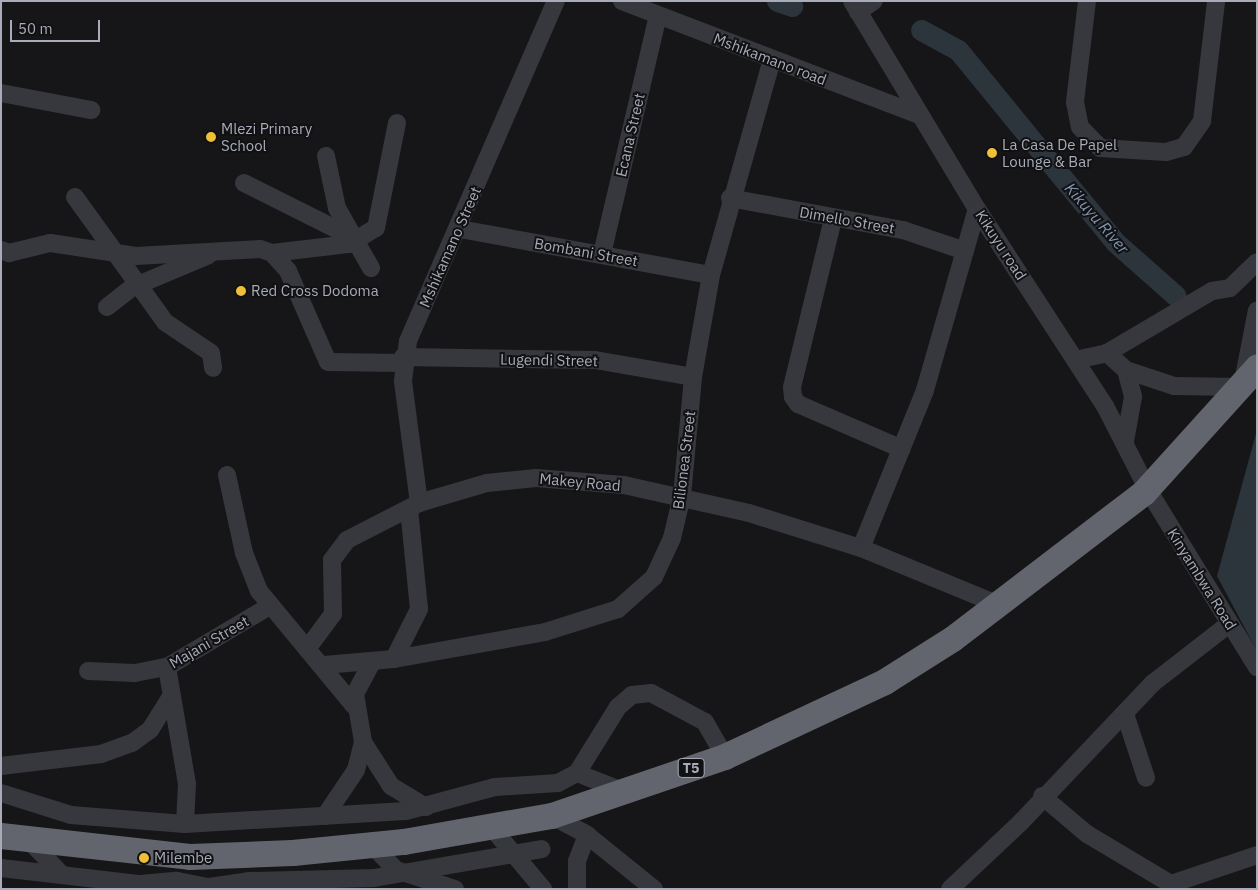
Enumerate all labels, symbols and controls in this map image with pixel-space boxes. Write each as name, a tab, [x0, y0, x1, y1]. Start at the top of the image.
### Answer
scale bar	[12, 10, 102, 42]
text: 50 m	[18, 19, 53, 38]
street label: Mshikamano road	[711, 29, 829, 89]
street label: Ecana Street	[612, 91, 648, 179]
place label: Mlezi Primary School	[221, 119, 312, 154]
marker: Mlezi Primary School	[205, 131, 217, 143]
place label: La Casa De Papel Lounge & Bar	[1002, 135, 1117, 170]
marker: La Casa De Papel Lounge & Bar	[986, 147, 998, 159]
water label: Kikuyu River	[1061, 179, 1133, 257]
street label: Mshikamano Street	[415, 184, 485, 310]
street label: Dimello Street	[798, 203, 896, 237]
street label: Kikuyu road	[972, 207, 1030, 283]
street label: Bombani Street	[533, 234, 639, 270]
place label: Red Cross Dodoma	[251, 282, 379, 300]
marker: Red Cross Dodoma	[235, 285, 247, 297]
street label: Lugendi Street	[500, 350, 598, 370]
street label: Bilionea Street	[669, 410, 699, 510]
street label: Makey Road	[539, 469, 621, 495]
street label: Kinyambwa Road	[1164, 525, 1240, 633]
street label: Majani Street	[166, 612, 252, 672]
road number: T5	[677, 756, 705, 780]
place label: Milembe	[154, 849, 212, 867]
marker: Milembe	[138, 852, 150, 864]

